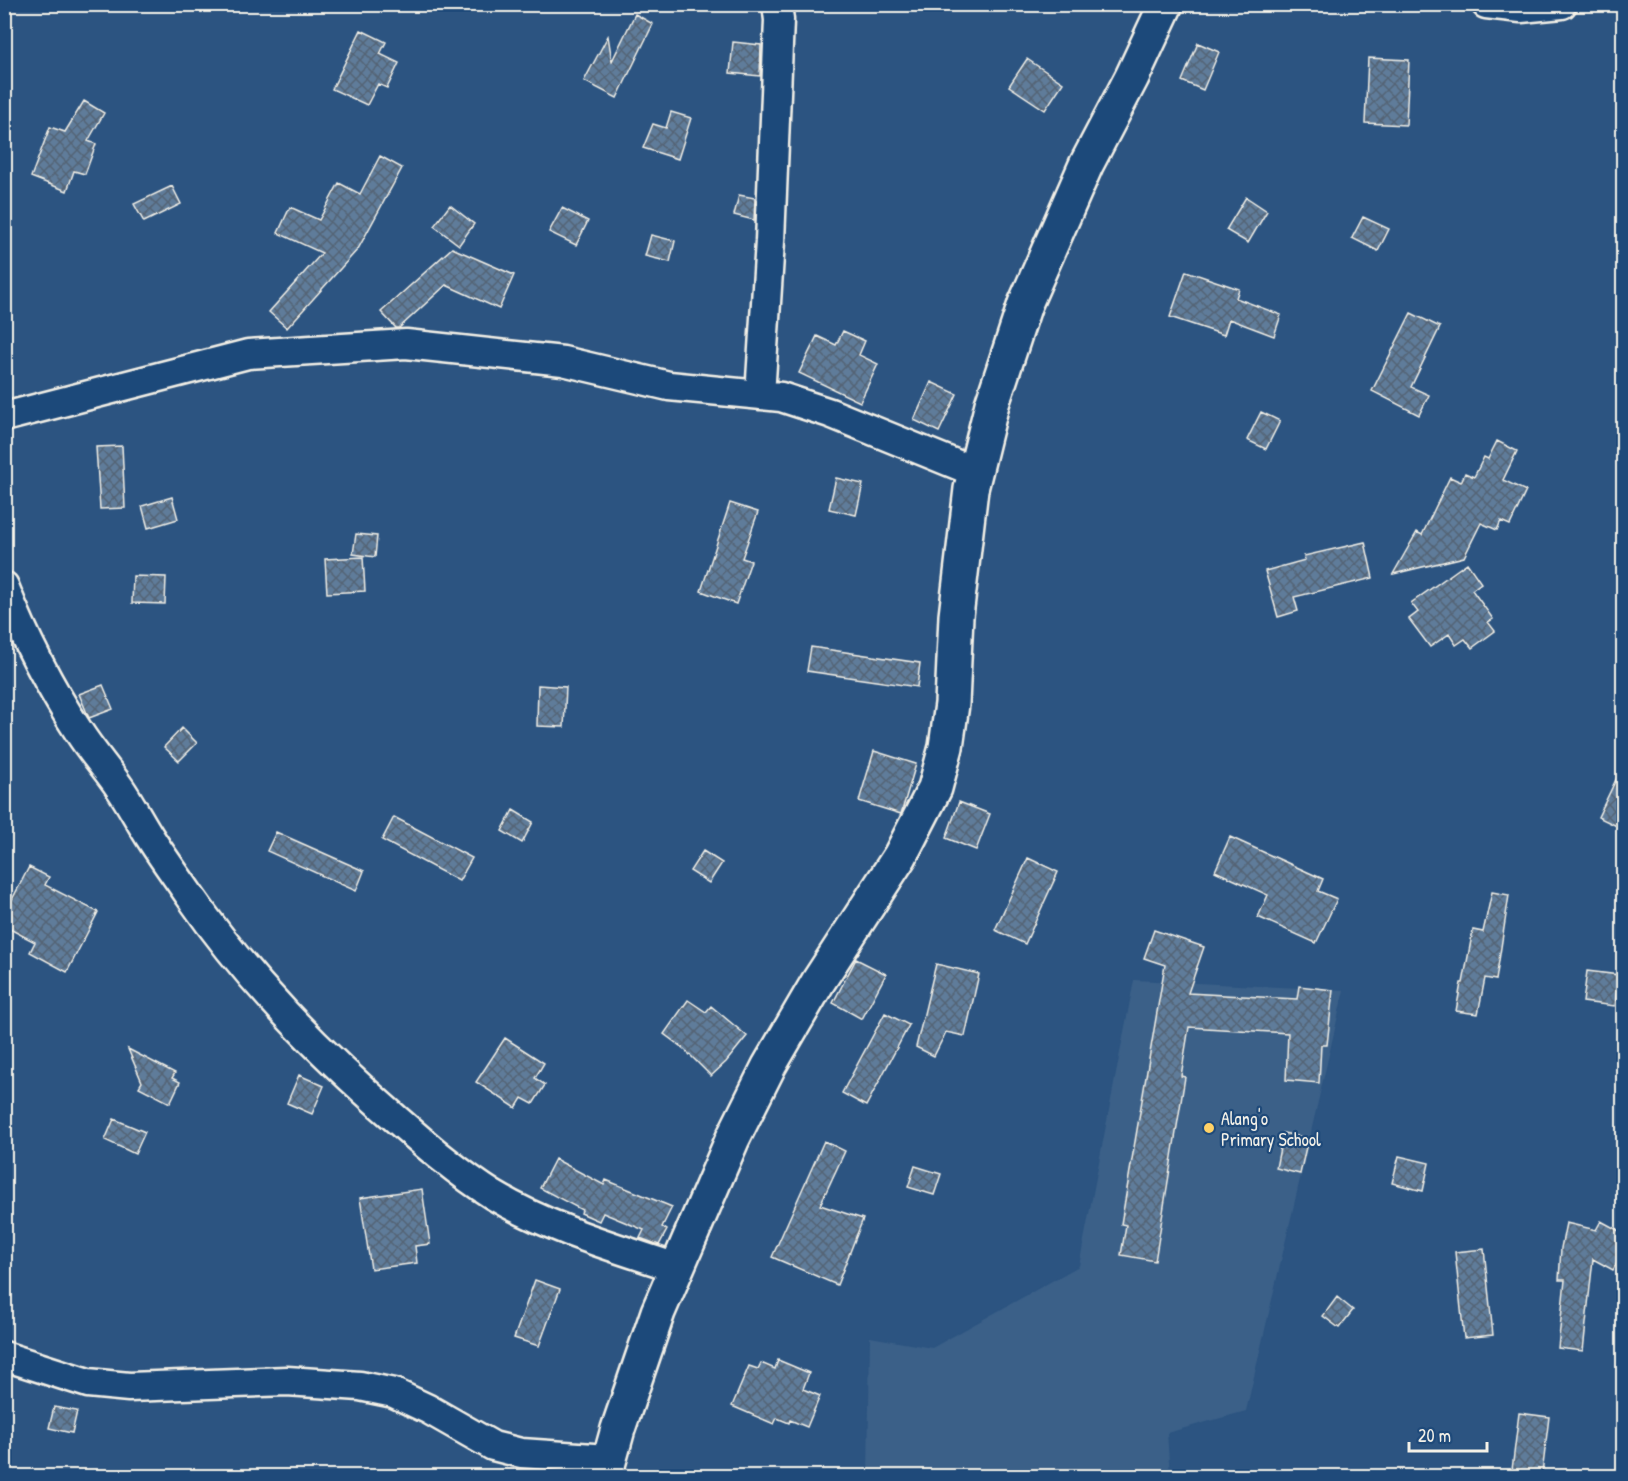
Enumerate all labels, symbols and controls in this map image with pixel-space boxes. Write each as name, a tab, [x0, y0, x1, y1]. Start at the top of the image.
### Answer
place label: Alang'o Primary School	[1221, 1106, 1321, 1152]
marker: Alang'o Primary School	[1202, 1121, 1216, 1135]
scale bar	[1409, 1415, 1487, 1453]
text: 20 m	[1418, 1423, 1451, 1448]

